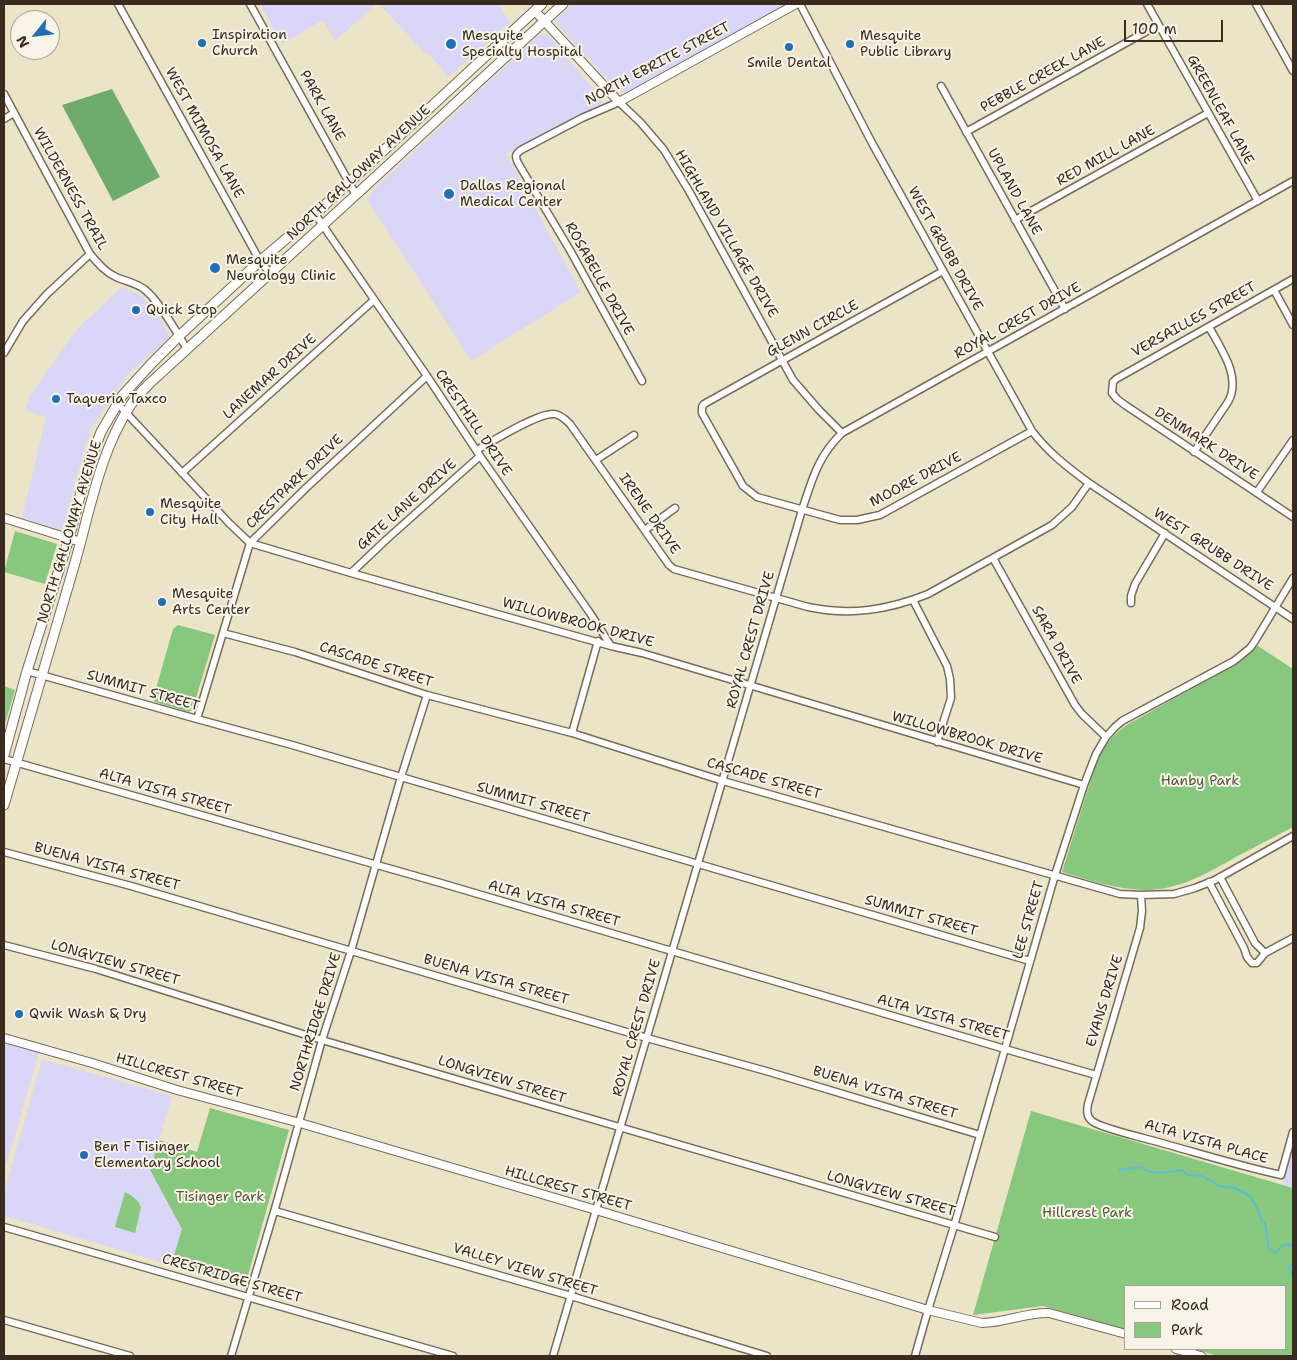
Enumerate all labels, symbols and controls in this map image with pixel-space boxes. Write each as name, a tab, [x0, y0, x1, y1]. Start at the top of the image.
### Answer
north arrow	[10, 10, 60, 60]
scale bar	[1127, 10, 1226, 42]
street label: NORTH EBRITE STREET	[583, 19, 733, 109]
text: 100 m	[1132, 19, 1177, 39]
place label: Inspiration Church	[212, 27, 287, 59]
place label: Mesquite Specialty Hospital	[462, 28, 582, 60]
place label: Mesquite Public Library	[860, 28, 952, 60]
text: N	[12, 33, 33, 51]
street label: PEBBLE CREEK LANE	[978, 34, 1108, 116]
marker: Inspiration Church	[196, 37, 208, 49]
marker: Mesquite Specialty Hospital	[444, 37, 458, 51]
marker: Mesquite Public Library	[844, 38, 856, 50]
marker: Smile Dental	[783, 41, 795, 53]
street label: GREENLEAF LANE	[1183, 52, 1257, 168]
place label: Smile Dental	[747, 55, 831, 71]
street label: WEST MIMOSA LANE	[161, 65, 247, 201]
street label: PARK LANE	[296, 68, 348, 144]
street label: NORTH GALLOWAY AVENUE	[284, 102, 434, 244]
street label: RED MILL LANE	[1054, 122, 1158, 190]
street label: WILDERNESS TRAIL	[29, 125, 111, 253]
street label: UPLAND LANE	[983, 146, 1045, 238]
street label: HIGHLAND VILLAGE DRIVE	[671, 147, 781, 321]
place label: Dallas Regional Medical Center	[460, 178, 565, 210]
street label: WEST GRUBB DRIVE	[904, 184, 986, 314]
marker: Dallas Regional Medical Center	[442, 187, 456, 201]
street label: ROSABELLE DRIVE	[561, 219, 637, 339]
place label: Mesquite Neurology Clinic	[226, 252, 336, 284]
marker: Mesquite Neurology Clinic	[208, 261, 222, 275]
street label: ROYAL CREST DRIVE	[952, 279, 1084, 363]
street label: VERSAILLES STREET	[1129, 279, 1259, 361]
street label: GLENN CIRCLE	[764, 297, 862, 361]
place label: Quick Stop	[146, 302, 217, 318]
marker: Quick Stop	[130, 304, 142, 316]
street label: LANEMAR DRIVE	[220, 331, 320, 423]
street label: CRESTHILL DRIVE	[431, 367, 515, 479]
place label: Taqueria Taxco	[66, 391, 167, 407]
marker: Taqueria Taxco	[50, 393, 62, 405]
street label: DENMARK DRIVE	[1151, 404, 1261, 484]
street label: CRESTPARK DRIVE	[243, 431, 347, 533]
street label: NORTH GALLOWAY AVENUE	[34, 439, 106, 625]
street label: MOORE DRIVE	[867, 449, 965, 511]
street label: GATE LANE DRIVE	[354, 456, 460, 554]
street label: IRENE DRIVE	[615, 470, 683, 558]
place label: Mesquite City Hall	[160, 496, 221, 528]
street label: WEST GRUBB DRIVE	[1150, 505, 1276, 595]
marker: Mesquite City Hall	[144, 506, 156, 518]
street label: ROYAL CREST DRIVE	[723, 569, 779, 711]
place label: Mesquite Arts Center	[172, 586, 250, 618]
street label: WILLOWBROOK DRIVE	[500, 595, 656, 651]
marker: Mesquite Arts Center	[156, 596, 168, 608]
street label: SARA DRIVE	[1028, 603, 1084, 687]
street label: CASCADE STREET	[317, 639, 435, 691]
street label: SUMMIT STREET	[85, 667, 201, 715]
street label: WILLOWBROOK DRIVE	[890, 708, 1044, 768]
street label: CASCADE STREET	[705, 755, 823, 803]
street label: ALTA VISTA STREET	[97, 765, 233, 819]
park label: Hanby Park	[1161, 773, 1239, 789]
street label: SUMMIT STREET	[475, 779, 591, 827]
street label: BUENA VISTA STREET	[32, 839, 182, 895]
street label: ALTA VISTA STREET	[486, 877, 622, 931]
street label: LEE STREET	[1010, 879, 1048, 961]
street label: SUMMIT STREET	[863, 892, 979, 940]
street label: LONGVIEW STREET	[49, 937, 181, 989]
street label: NORTHRIDGE DRIVE	[287, 951, 345, 1093]
street label: BUENA VISTA STREET	[421, 951, 571, 1009]
street label: EVANS DRIVE	[1083, 953, 1127, 1049]
street label: ROYAL CREST DRIVE	[609, 957, 665, 1099]
street label: ALTA VISTA STREET	[875, 991, 1011, 1045]
place label: Qwik Wash & Dry	[29, 1006, 147, 1022]
marker: Qwik Wash & Dry	[13, 1008, 25, 1020]
street label: HILLCREST STREET	[114, 1050, 244, 1102]
street label: LONGVIEW STREET	[436, 1053, 568, 1107]
street label: BUENA VISTA STREET	[811, 1063, 959, 1123]
street label: ALTA VISTA PLACE	[1142, 1116, 1270, 1168]
place label: Ben F Tisinger Elementary School	[94, 1139, 220, 1172]
marker: Ben F Tisinger Elementary School	[78, 1149, 90, 1161]
street label: HILLCREST STREET	[503, 1163, 633, 1215]
street label: LONGVIEW STREET	[825, 1168, 957, 1220]
park label: Tisinger Park	[176, 1189, 264, 1205]
park label: Hillcrest Park	[1042, 1205, 1132, 1221]
street label: VALLEY VIEW STREET	[451, 1240, 599, 1300]
street label: CRESTRIDGE STREET	[160, 1251, 304, 1307]
legend	[1124, 1285, 1287, 1350]
text: Road	[1171, 1295, 1209, 1315]
text: Park	[1171, 1320, 1203, 1340]

